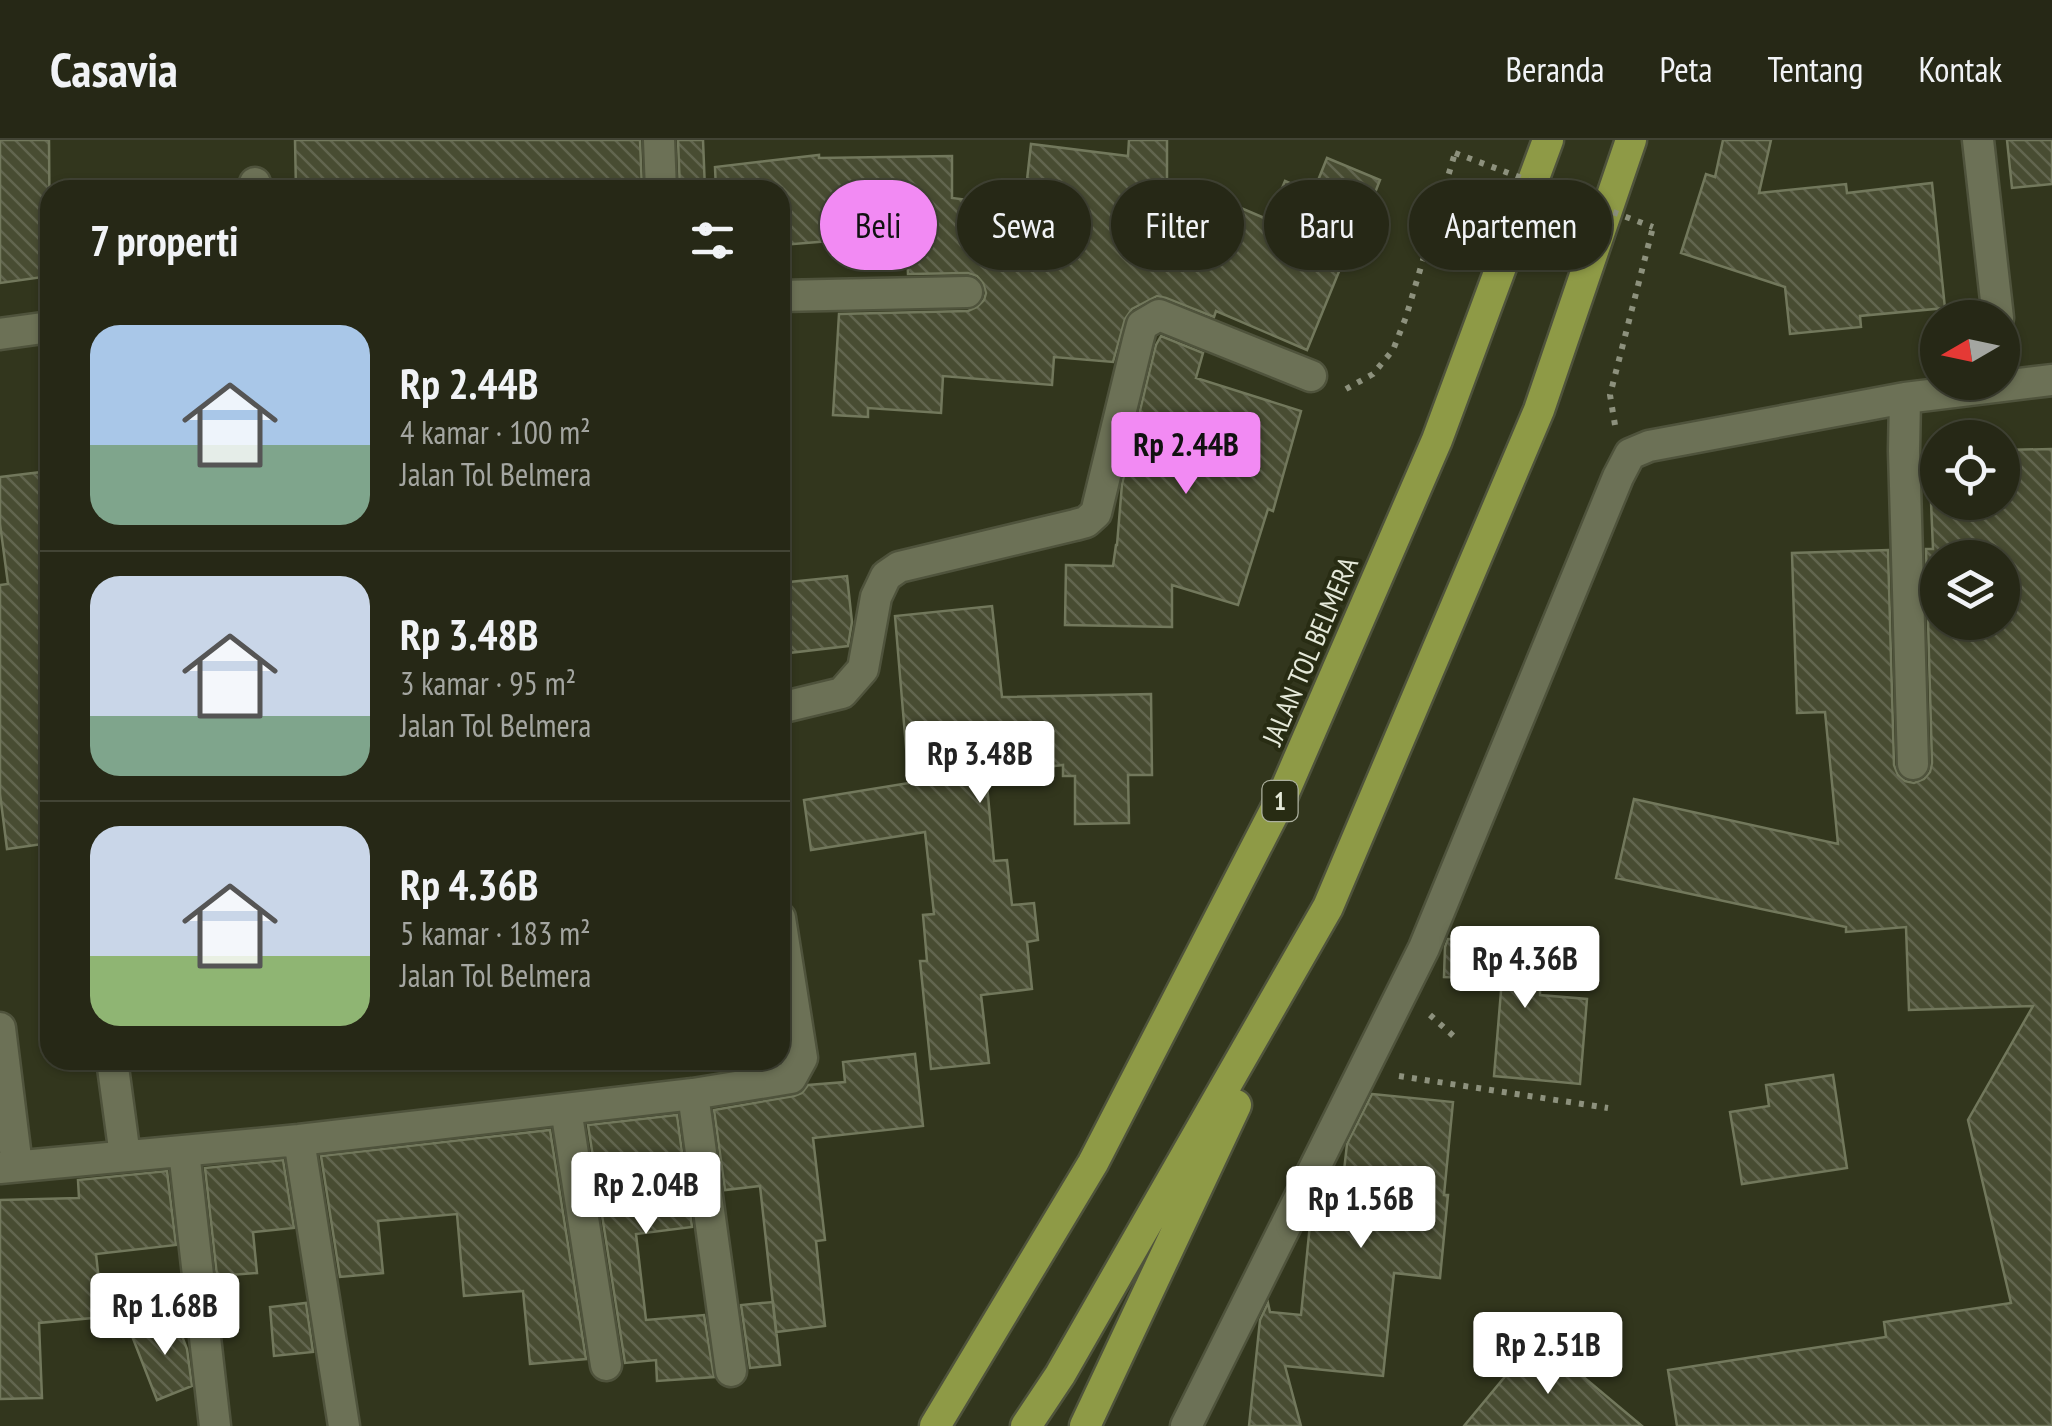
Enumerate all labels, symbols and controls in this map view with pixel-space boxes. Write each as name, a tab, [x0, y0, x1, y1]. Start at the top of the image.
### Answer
text: Casavia	[50, 38, 178, 100]
text: Beranda	[1506, 46, 1605, 92]
text: Peta	[1660, 46, 1712, 92]
text: Tentang	[1767, 46, 1863, 92]
text: Kontak	[1918, 46, 2002, 92]
chip: Beli	[820, 180, 937, 270]
chip: Sewa	[957, 180, 1091, 270]
chip: Filter	[1111, 180, 1244, 270]
chip: Baru	[1264, 180, 1389, 270]
chip: Apartemen	[1409, 180, 1612, 270]
text: 7 properti	[90, 213, 238, 268]
icon: filters	[685, 213, 740, 268]
north arrow	[1920, 300, 2020, 400]
map controls	[1920, 300, 2020, 640]
text: Rp 2.44B	[400, 356, 538, 411]
icon: home	[170, 365, 290, 485]
text: 4 kamar · 100 m²	[400, 411, 591, 453]
pin: Rp 2.44B	[1083, 412, 1289, 497]
button: locate	[1920, 420, 2020, 520]
text: Rp 2.44B	[1133, 423, 1239, 465]
text: Jalan Tol Belmera	[400, 453, 591, 495]
button: layers	[1920, 540, 2020, 640]
street label: JALAN TOL BELMERA	[1253, 550, 1366, 752]
text: Rp 3.48B	[400, 607, 538, 662]
icon: home	[170, 616, 290, 736]
text: 3 kamar · 95 m²	[400, 662, 576, 704]
text: Jalan Tol Belmera	[400, 704, 591, 746]
pin: Rp 3.48B	[877, 721, 1083, 806]
text: Rp 3.48B	[927, 732, 1033, 774]
road number: 1	[1262, 781, 1298, 821]
text: Rp 4.36B	[400, 857, 538, 912]
icon: home	[170, 866, 290, 986]
text: 5 kamar · 183 m²	[400, 912, 591, 954]
pin: Rp 4.36B	[1422, 926, 1628, 1011]
text: Rp 4.36B	[1472, 937, 1578, 979]
text: Jalan Tol Belmera	[400, 954, 591, 996]
pin: Rp 2.04B	[543, 1152, 749, 1237]
text: Rp 2.04B	[593, 1163, 699, 1205]
pin: Rp 1.56B	[1258, 1166, 1464, 1251]
text: Rp 1.56B	[1308, 1177, 1414, 1219]
pin: Rp 1.68B	[62, 1273, 268, 1358]
text: Rp 1.68B	[112, 1284, 218, 1326]
pin: Rp 2.51B	[1445, 1312, 1651, 1397]
text: Rp 2.51B	[1495, 1323, 1601, 1365]

